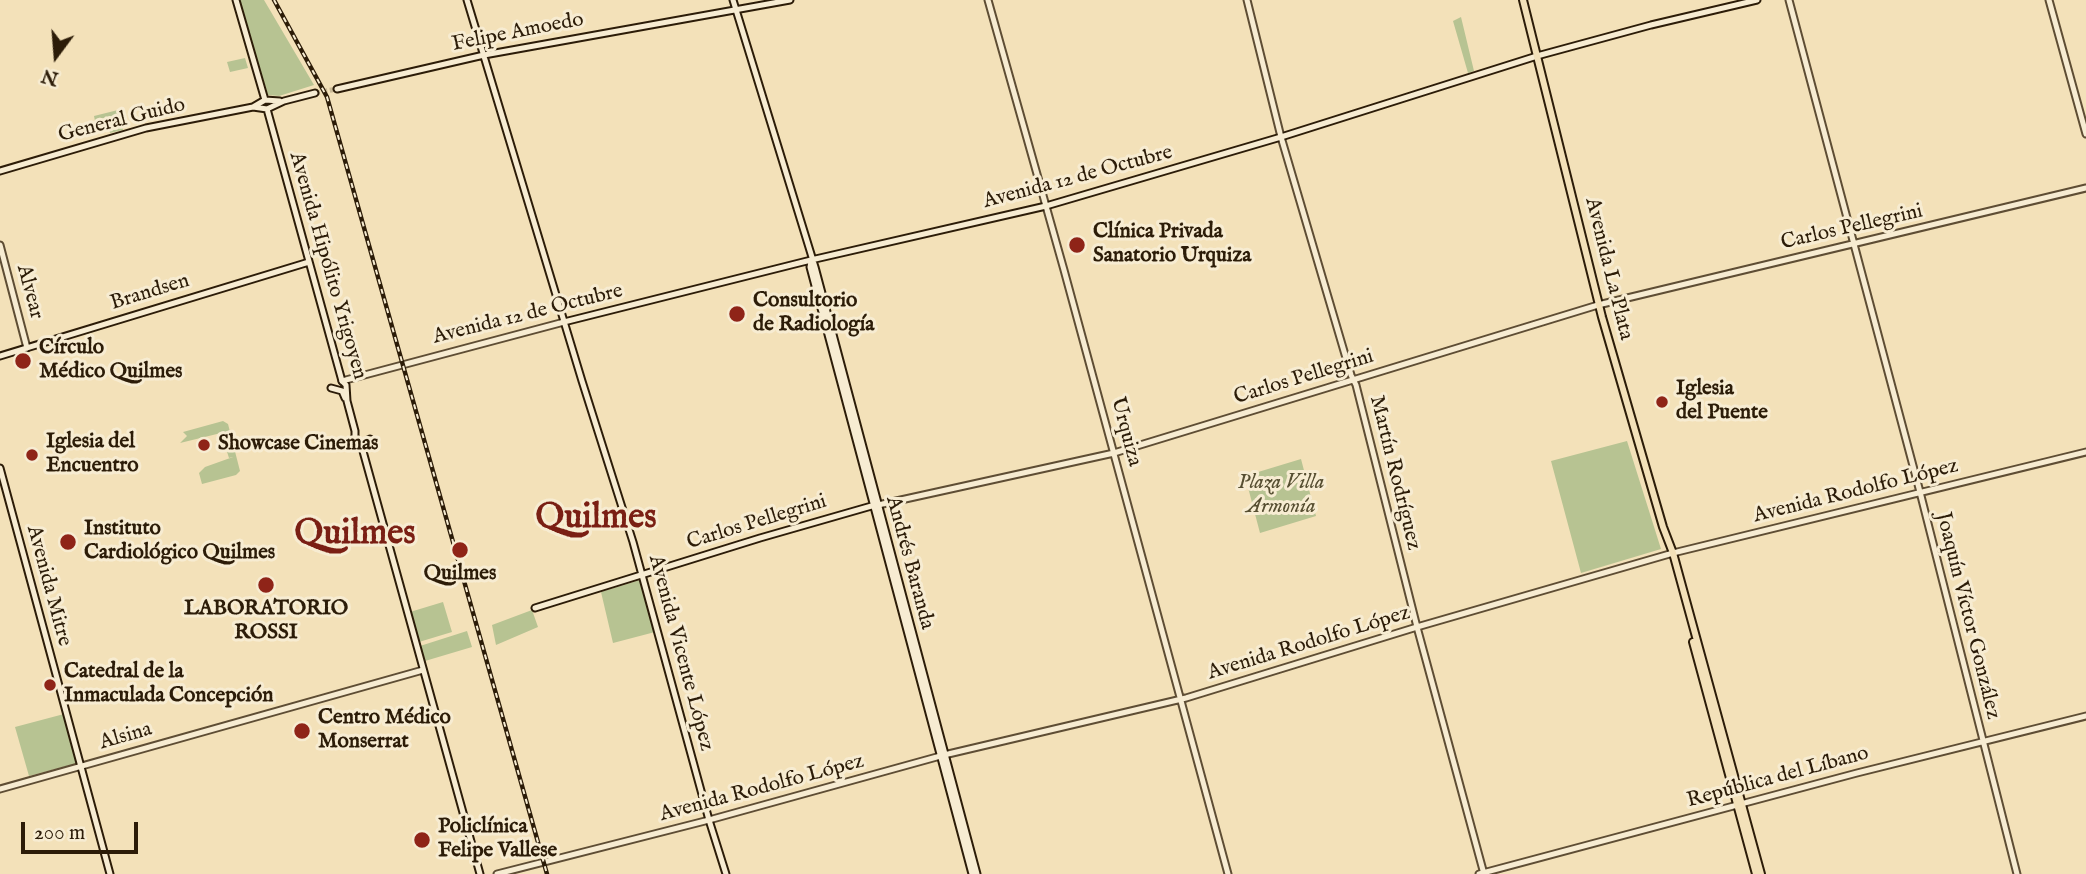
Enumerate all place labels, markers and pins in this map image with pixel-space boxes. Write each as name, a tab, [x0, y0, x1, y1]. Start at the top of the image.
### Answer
place label: Clínica Privada Sanatorio Urquiza	[1093, 220, 1251, 270]
marker: Clínica Privada Sanatorio Urquiza	[1067, 235, 1087, 255]
place label: Consultorio de Radiología	[753, 289, 874, 339]
marker: Consultorio de Radiología	[727, 304, 747, 324]
place label: Círculo Médico Quilmes	[39, 336, 182, 386]
marker: Círculo Médico Quilmes	[13, 351, 33, 371]
place label: Iglesia del Puente	[1676, 377, 1768, 427]
marker: Iglesia del Puente	[1654, 394, 1670, 410]
place label: Iglesia del Encuentro	[46, 430, 139, 480]
place label: Showcase Cinemas	[218, 432, 378, 458]
marker: Showcase Cinemas	[196, 437, 212, 453]
marker: Iglesia del Encuentro	[24, 447, 40, 463]
place label: Instituto Cardiológico Quilmes	[84, 517, 275, 567]
marker: Instituto Cardiológico Quilmes	[58, 532, 78, 552]
marker: Quilmes	[450, 540, 470, 560]
place label: Quilmes	[424, 562, 496, 588]
marker: LABORATORIO ROSSI	[256, 575, 276, 595]
place label: LABORATORIO ROSSI	[184, 597, 348, 647]
place label: Catedral de la Inmaculada Concepción	[64, 660, 274, 710]
marker: Catedral de la Inmaculada Concepción	[42, 677, 58, 693]
place label: Centro Médico Monserrat	[318, 706, 451, 756]
marker: Centro Médico Monserrat	[292, 721, 312, 741]
place label: Policlínica Felipe Vallese	[438, 815, 557, 865]
marker: Policlínica Felipe Vallese	[412, 830, 432, 850]

